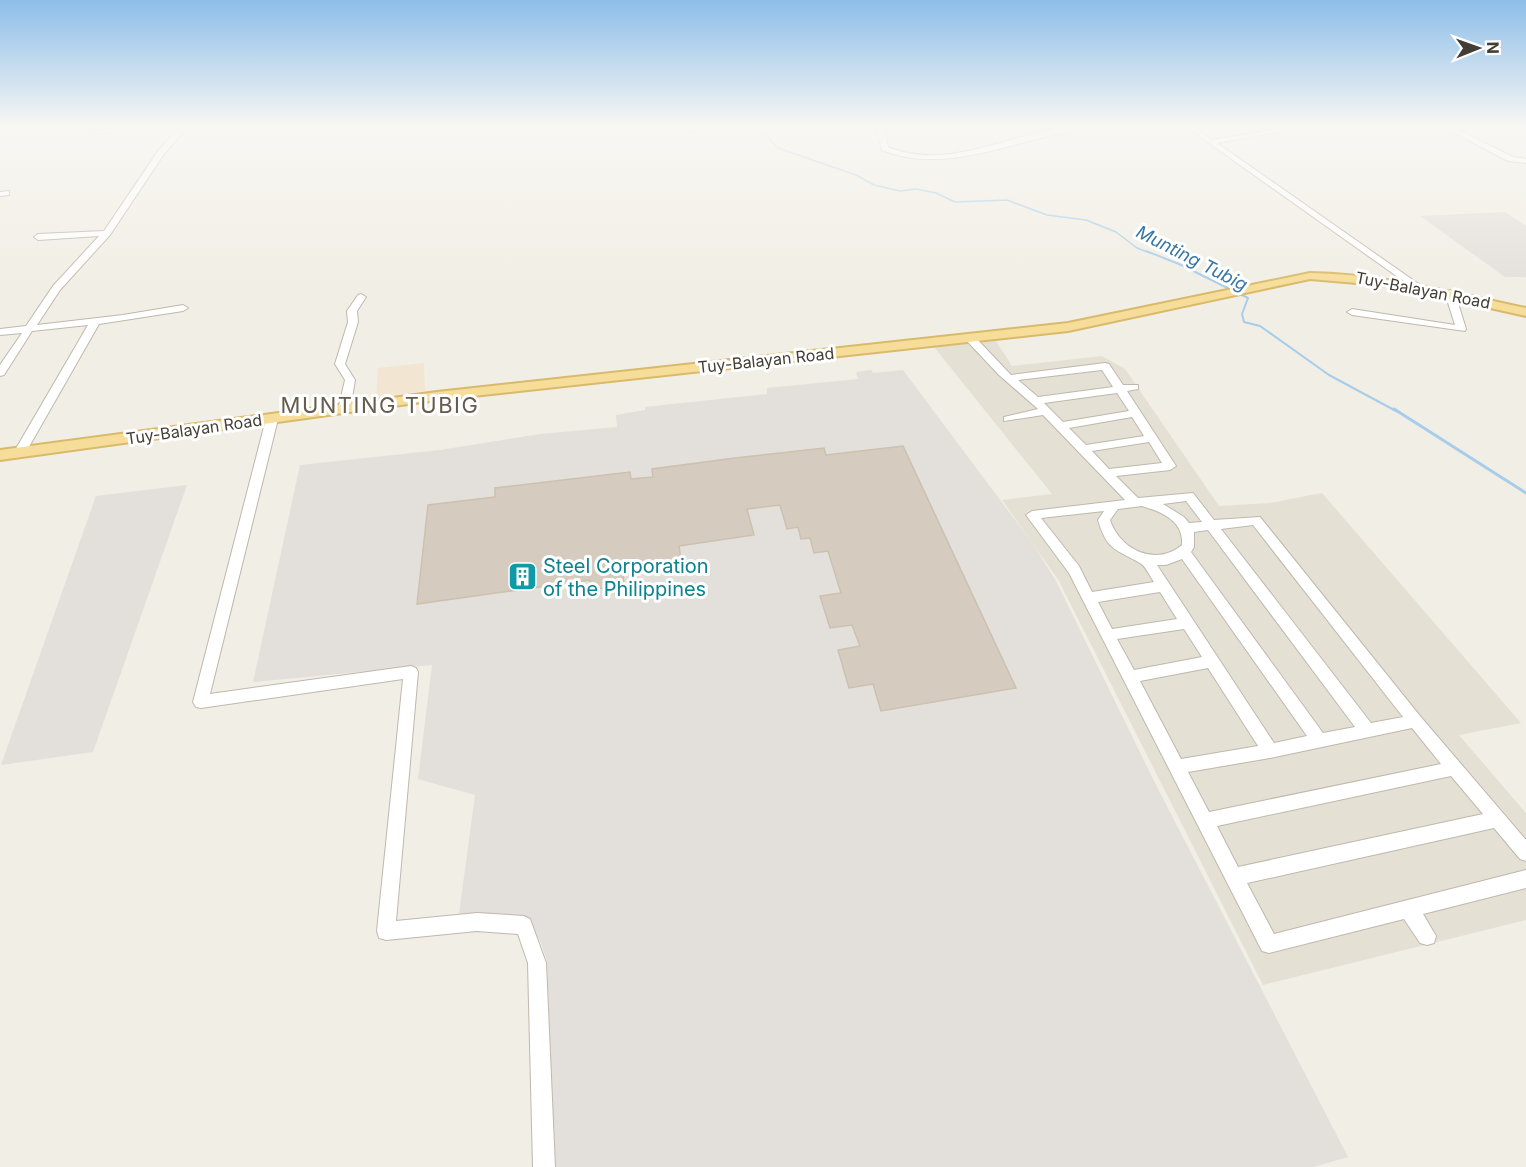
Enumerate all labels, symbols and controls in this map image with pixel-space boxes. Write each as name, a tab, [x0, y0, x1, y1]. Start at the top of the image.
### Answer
north arrow	[1448, 18, 1508, 78]
text: N	[1483, 41, 1503, 54]
water label: Munting Tubig	[1133, 221, 1251, 295]
street label: Tuy-Balayan Road	[1354, 267, 1492, 313]
street label: Tuy-Balayan Road	[697, 343, 835, 377]
district label: MUNTING TUBIG	[281, 392, 479, 418]
street label: Tuy-Balayan Road	[125, 410, 263, 448]
place label: Steel Corporation of the Philippines	[543, 554, 709, 601]
building icon: Steel Corporation of the Philippines	[506, 561, 538, 593]

